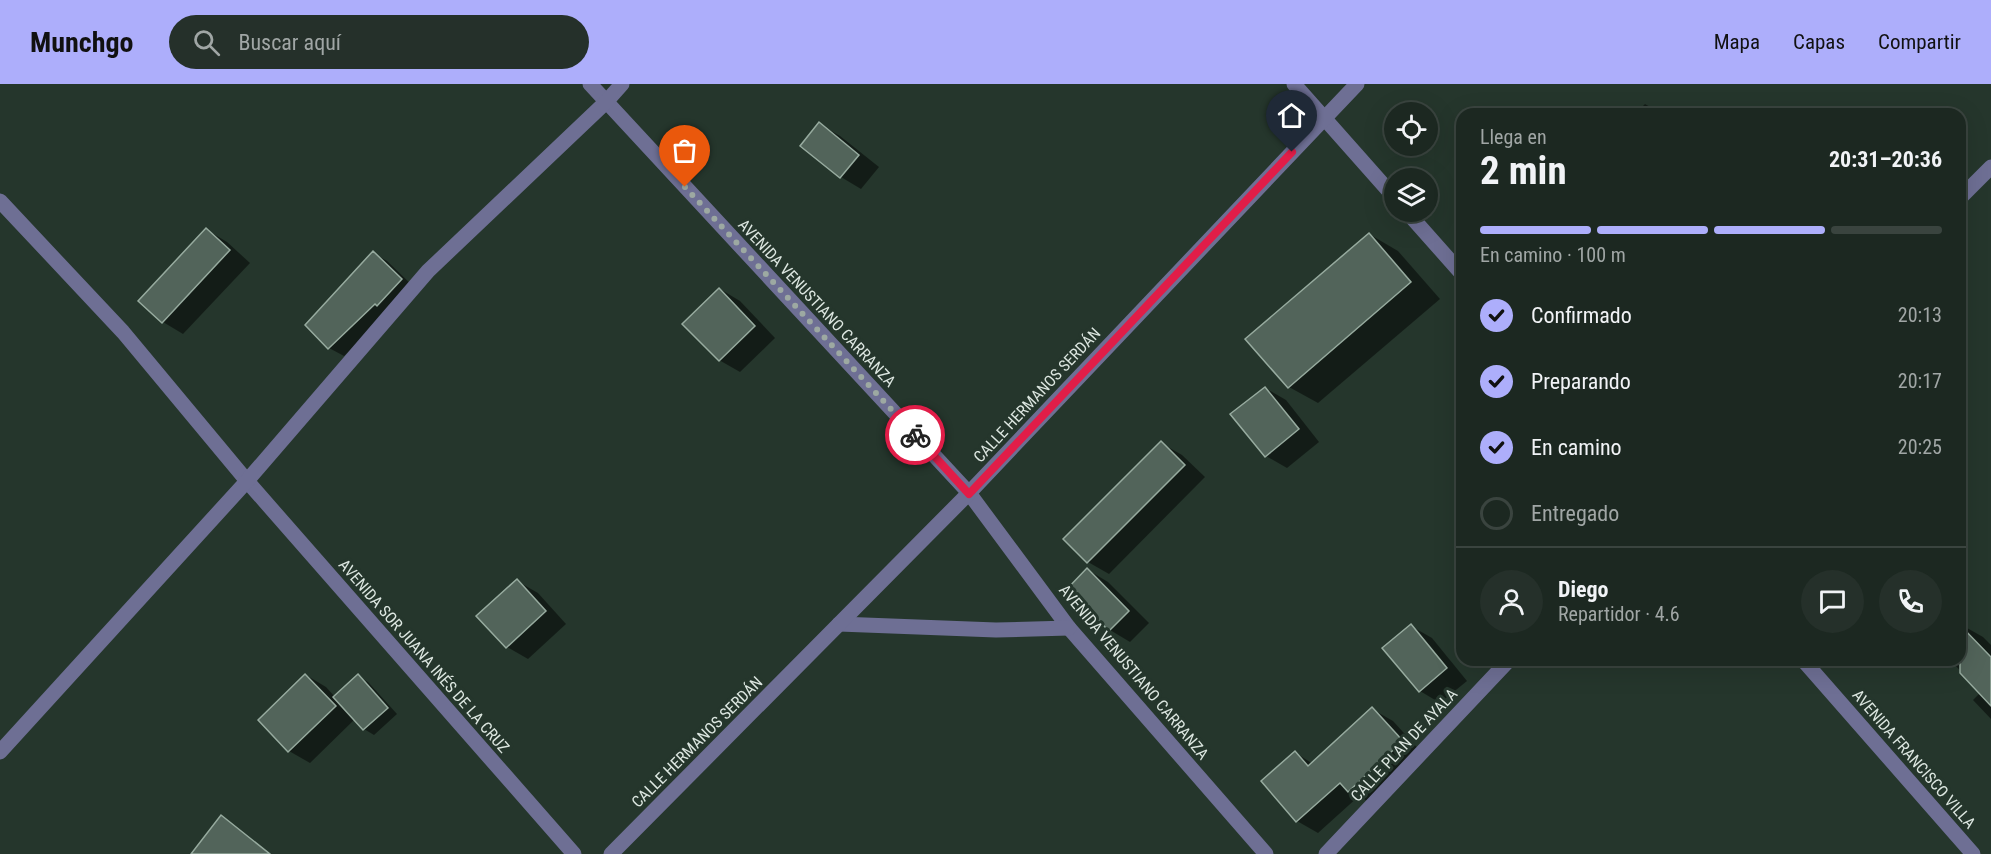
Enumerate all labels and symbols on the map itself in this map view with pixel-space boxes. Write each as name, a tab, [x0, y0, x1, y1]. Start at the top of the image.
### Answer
pin	[1266, 90, 1317, 152]
pin	[659, 125, 710, 187]
street label: AVENIDA VENUSTIANO CARRANZA	[734, 215, 900, 391]
street label: CALLE HERMANOS SERDÁN	[970, 324, 1104, 466]
courier	[885, 405, 945, 465]
street label: AVENIDA SOR JUANA INÉS DE LA CRUZ	[335, 555, 513, 757]
street label: AVENIDA VENUSTIANO CARRANZA	[1055, 581, 1213, 763]
street label: CALLE HERMANOS SERDÁN	[628, 673, 766, 811]
street label: CALLE PLAN DE AYALA	[1347, 685, 1461, 805]
street label: AVENIDA FRANCISCO VILLA	[1848, 686, 1980, 832]

